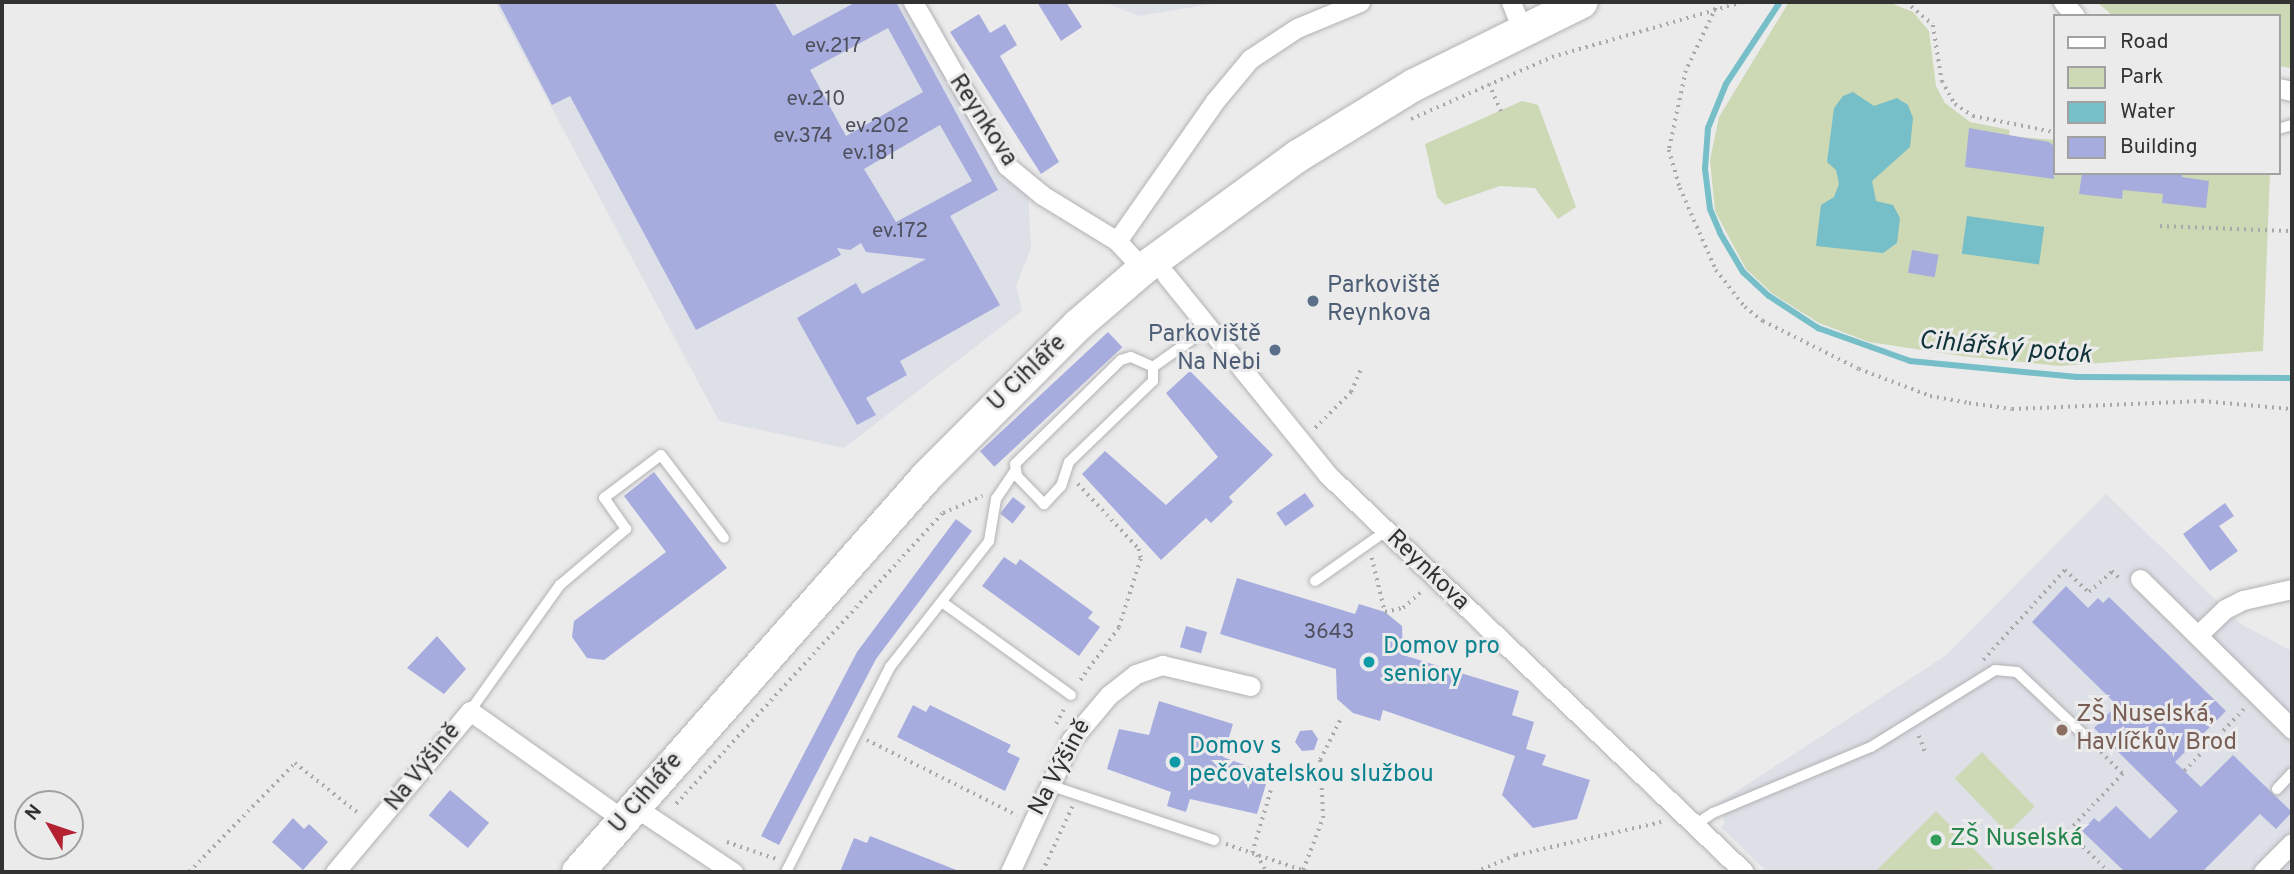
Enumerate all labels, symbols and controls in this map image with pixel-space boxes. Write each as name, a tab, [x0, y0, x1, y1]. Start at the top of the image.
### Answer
legend	[2052, 14, 2280, 175]
text: Road	[2120, 29, 2169, 56]
house number: ev.217	[805, 34, 861, 60]
text: Park	[2120, 64, 2163, 91]
street label: Reynkova	[942, 70, 1022, 172]
house number: ev.210	[786, 87, 846, 113]
text: Water	[2120, 99, 2175, 126]
house number: ev.202	[845, 114, 909, 140]
house number: ev.374	[773, 124, 833, 150]
text: Building	[2120, 134, 2198, 161]
house number: ev.181	[842, 141, 896, 167]
house number: ev.172	[872, 219, 928, 245]
place label: Parkoviště Reynkova	[1327, 273, 1440, 329]
marker: Parkoviště Reynkova	[1305, 293, 1321, 309]
place label: Parkoviště Na Nebi	[1148, 322, 1261, 378]
water label: Cihlářský potok	[1917, 326, 2093, 372]
street label: U Cihláře	[983, 330, 1073, 418]
marker: Parkoviště Na Nebi	[1267, 342, 1283, 358]
street label: Reynkova	[1380, 525, 1474, 617]
house number: 3643	[1304, 620, 1354, 646]
place label: Domov pro seniory	[1383, 634, 1500, 690]
marker: Domov pro seniory	[1361, 654, 1377, 670]
place label: ZŠ Nuselská, Havlíčkův Brod	[2076, 702, 2237, 758]
street label: Na Výšině	[1023, 715, 1099, 821]
street label: Na Výšině	[380, 718, 468, 818]
marker: ZŠ Nuselská, Havlíčkův Brod	[2054, 722, 2070, 738]
place label: Domov s pečovatelskou službou	[1189, 734, 1434, 790]
street label: U Cihláře	[604, 748, 690, 840]
marker: Domov s pečovatelskou službou	[1167, 754, 1183, 770]
north arrow	[14, 790, 84, 860]
text: N	[21, 800, 48, 826]
place label: ZŠ Nuselská	[1950, 826, 2083, 854]
marker: ZŠ Nuselská	[1928, 832, 1944, 848]

